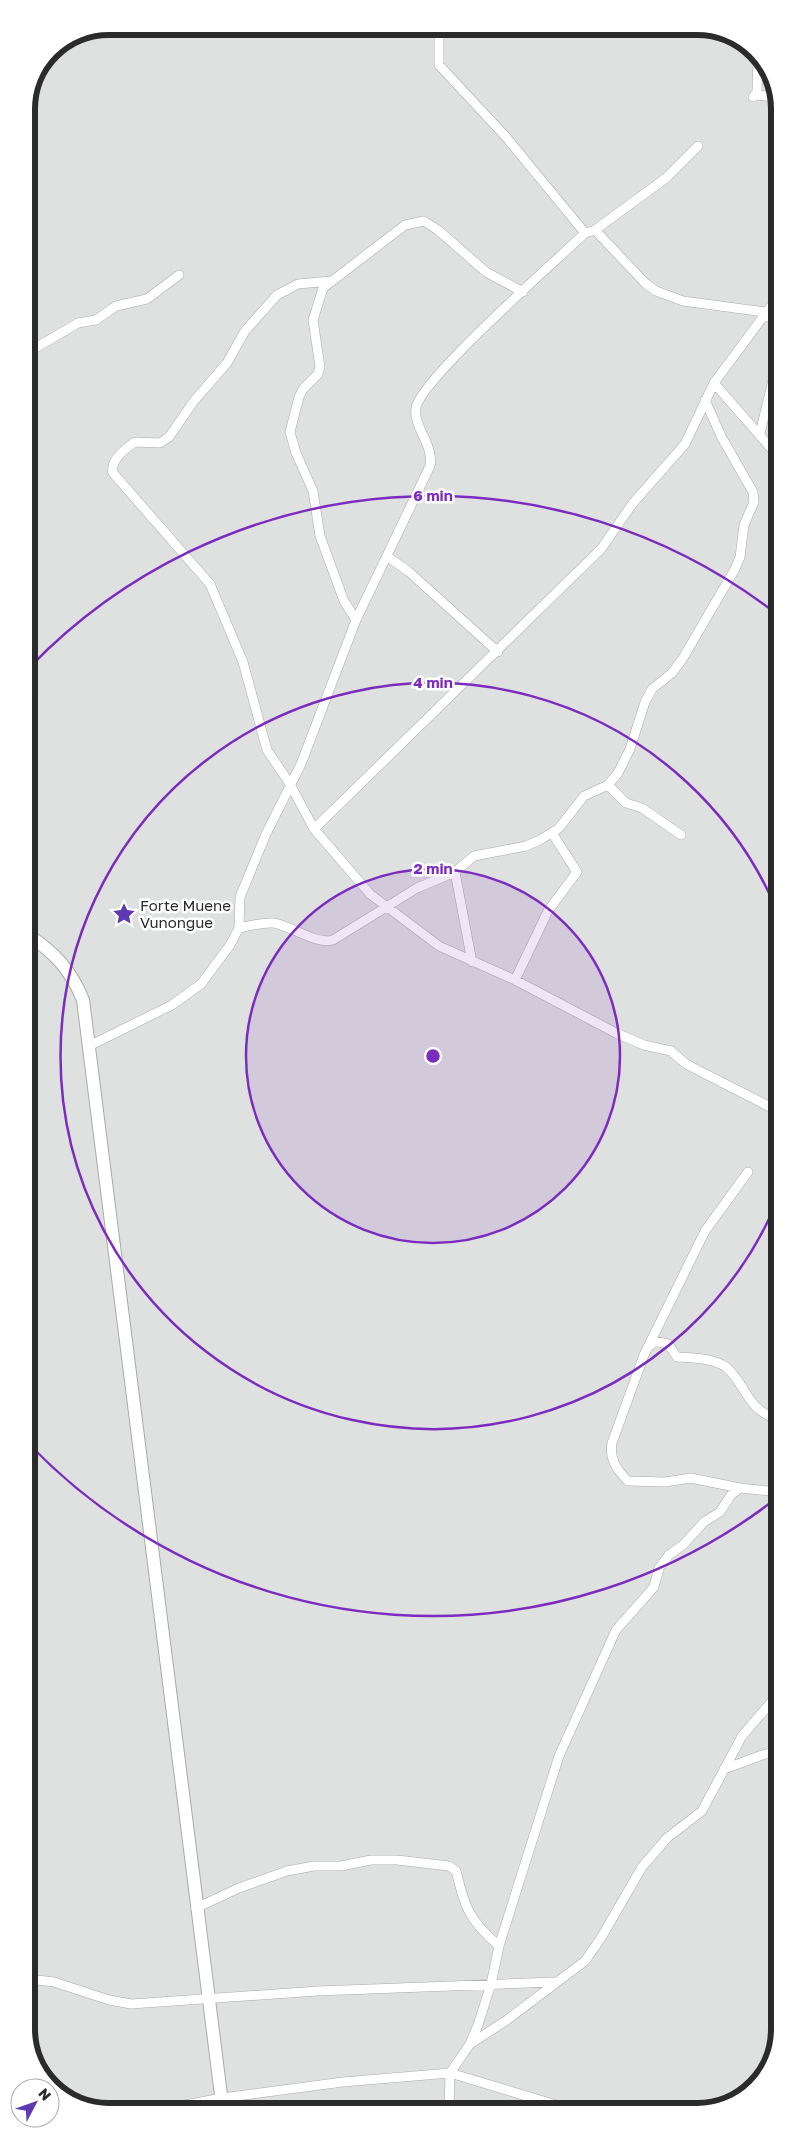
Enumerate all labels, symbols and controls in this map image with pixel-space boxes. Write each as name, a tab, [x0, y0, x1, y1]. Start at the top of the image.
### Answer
text: 6 min	[413, 486, 453, 504]
text: 4 min	[413, 673, 453, 691]
text: 2 min	[413, 859, 453, 877]
place label: Forte Muene Vunongue	[140, 896, 231, 931]
place icon: Forte Muene Vunongue	[111, 901, 137, 927]
centre of rings	[424, 1047, 442, 1065]
north arrow	[10, 2078, 60, 2128]
text: N	[35, 2085, 55, 2104]

